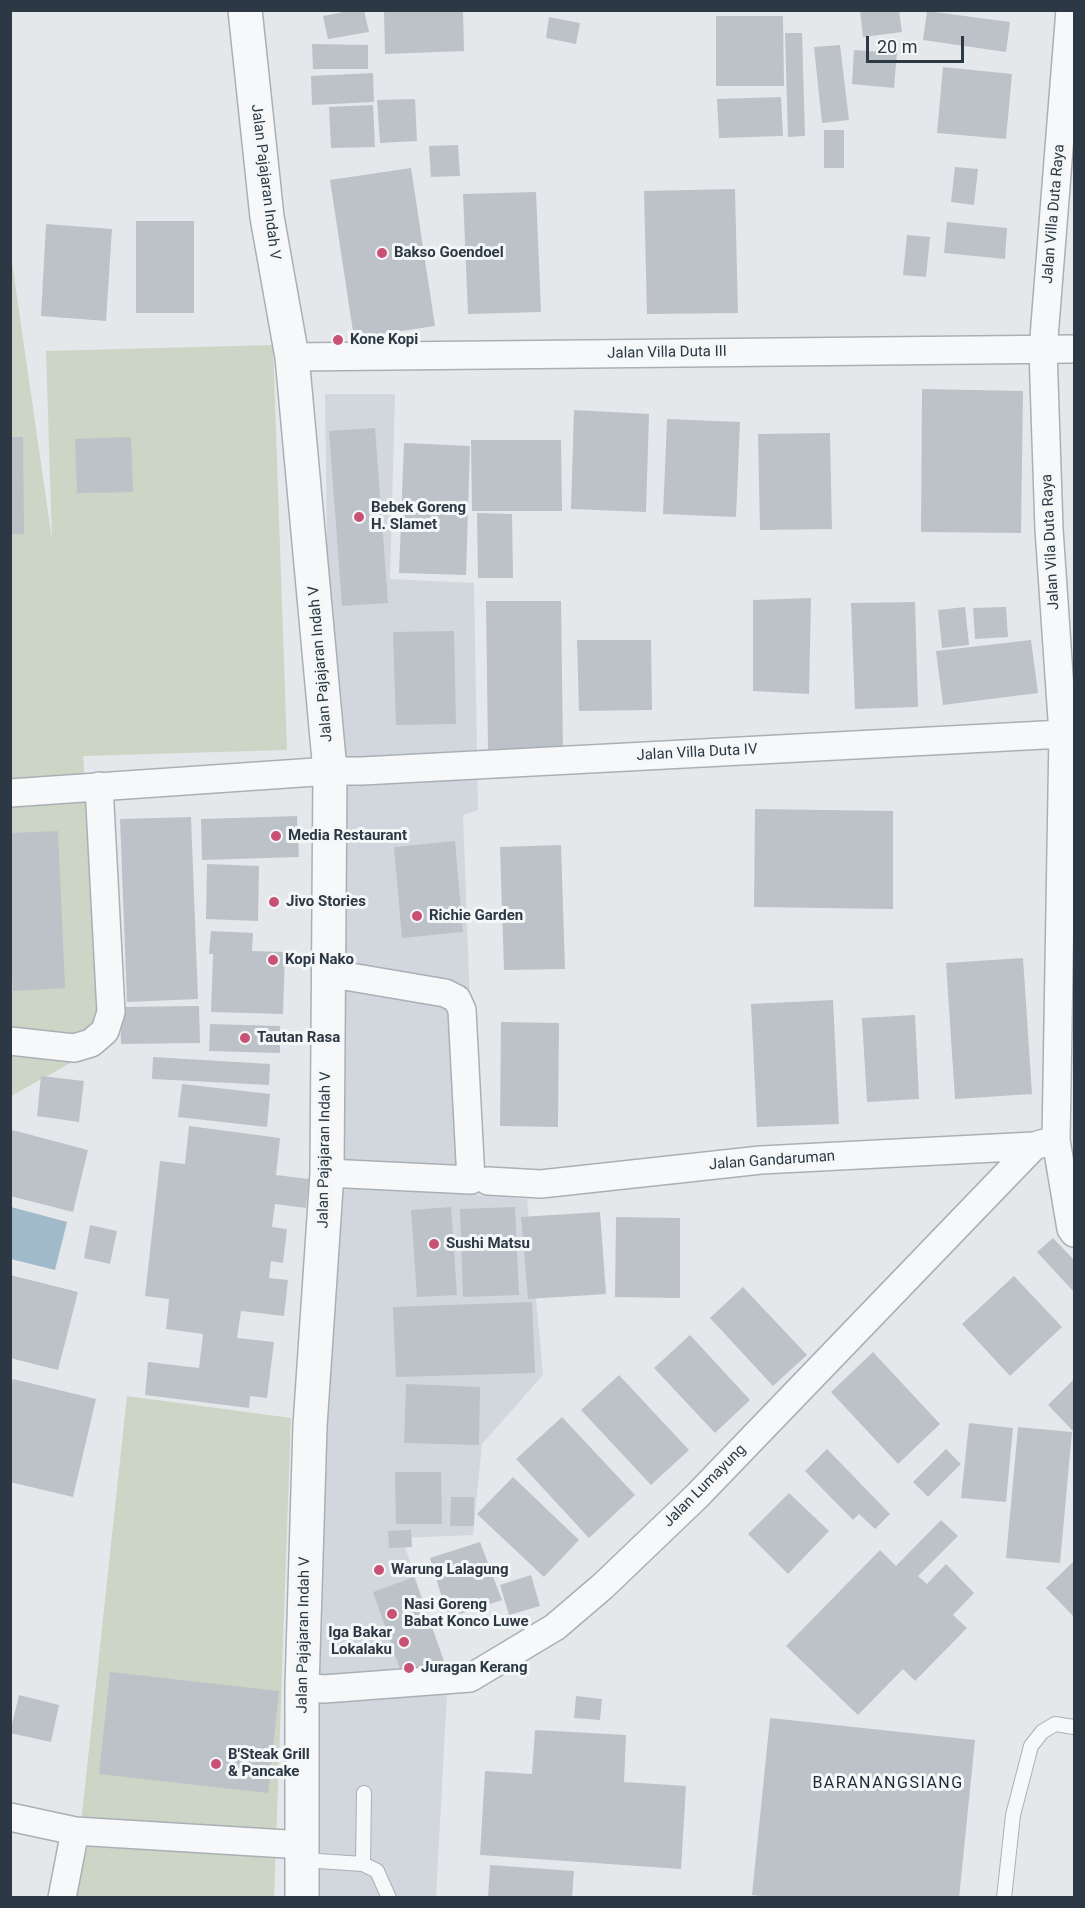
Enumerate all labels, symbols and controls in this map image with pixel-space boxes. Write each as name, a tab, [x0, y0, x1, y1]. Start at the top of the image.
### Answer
scale bar	[869, 24, 966, 62]
text: 20 m	[877, 36, 917, 57]
street label: Jalan Pajajaran Indah V	[247, 103, 283, 261]
street label: Jalan Villa Duta Raya	[1039, 144, 1069, 284]
place label: Bakso Goendoel	[394, 244, 504, 262]
marker: Bakso Goendoel	[375, 246, 389, 260]
place label: Kone Kopi	[350, 331, 418, 349]
marker: Kone Kopi	[331, 333, 345, 347]
street label: Jalan Villa Duta III	[607, 343, 727, 363]
street label: Jalan Vila Duta Raya	[1038, 473, 1064, 611]
place label: Bebek Goreng H. Slamet	[371, 499, 466, 534]
marker: Bebek Goreng H. Slamet	[352, 510, 366, 524]
street label: Jalan Pajajaran Indah V	[305, 585, 337, 743]
street label: Jalan Villa Duta IV	[636, 741, 758, 765]
place label: Media Restaurant	[288, 827, 407, 845]
marker: Media Restaurant	[269, 829, 283, 843]
place label: Jivo Stories	[286, 893, 366, 911]
marker: Jivo Stories	[267, 895, 281, 909]
place label: Richie Garden	[429, 907, 523, 925]
marker: Richie Garden	[410, 909, 424, 923]
place label: Kopi Nako	[285, 951, 354, 969]
marker: Kopi Nako	[266, 953, 280, 967]
place label: Tautan Rasa	[257, 1029, 340, 1047]
marker: Tautan Rasa	[238, 1031, 252, 1045]
street label: Jalan Pajajaran Indah V	[315, 1071, 335, 1229]
street label: Jalan Gandaruman	[708, 1148, 836, 1174]
place label: Sushi Matsu	[446, 1235, 530, 1253]
marker: Sushi Matsu	[427, 1237, 441, 1251]
street label: Jalan Lumayung	[660, 1441, 750, 1531]
street label: Jalan Pajajaran Indah V	[294, 1556, 314, 1714]
place label: Warung Lalagung	[391, 1561, 509, 1579]
marker: Warung Lalagung	[372, 1563, 386, 1577]
place label: Nasi Goreng Babat Konco Luwe	[404, 1596, 529, 1631]
marker: Nasi Goreng Babat Konco Luwe	[385, 1607, 399, 1621]
place label: Iga Bakar Lokalaku	[328, 1624, 392, 1659]
marker: Iga Bakar Lokalaku	[397, 1635, 411, 1649]
place label: Juragan Kerang	[421, 1659, 527, 1677]
marker: Juragan Kerang	[402, 1661, 416, 1675]
place label: B'Steak Grill & Pancake	[228, 1746, 310, 1781]
marker: B'Steak Grill & Pancake	[209, 1757, 223, 1771]
district label: BARANANGSIANG	[812, 1774, 964, 1794]

